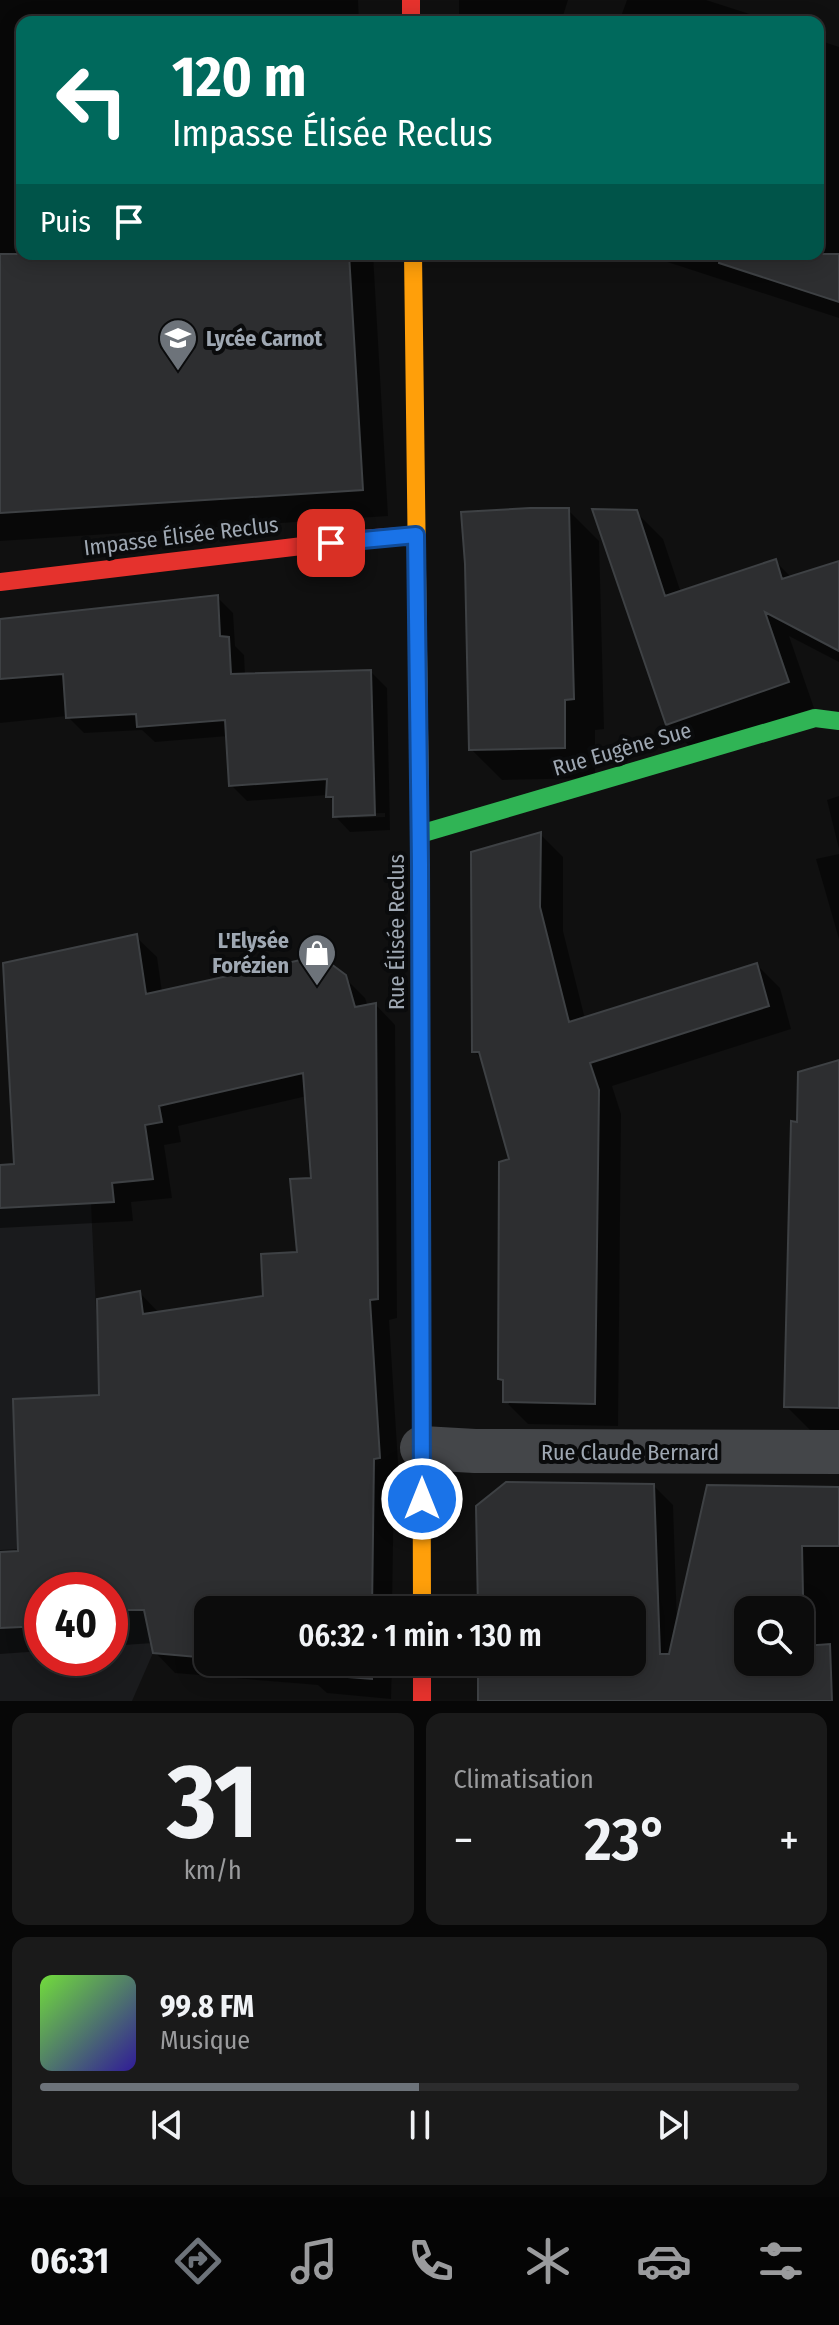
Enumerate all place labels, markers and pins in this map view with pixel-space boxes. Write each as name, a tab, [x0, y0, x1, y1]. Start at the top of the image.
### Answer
school or university icon: Lycée Carnot	[157, 317, 199, 372]
place label: Lycée Carnot	[206, 325, 323, 352]
pin	[297, 509, 365, 577]
place label: L'Elysée Forézien	[212, 927, 289, 979]
shop icon: L'Elysée Forézien	[296, 932, 338, 987]

